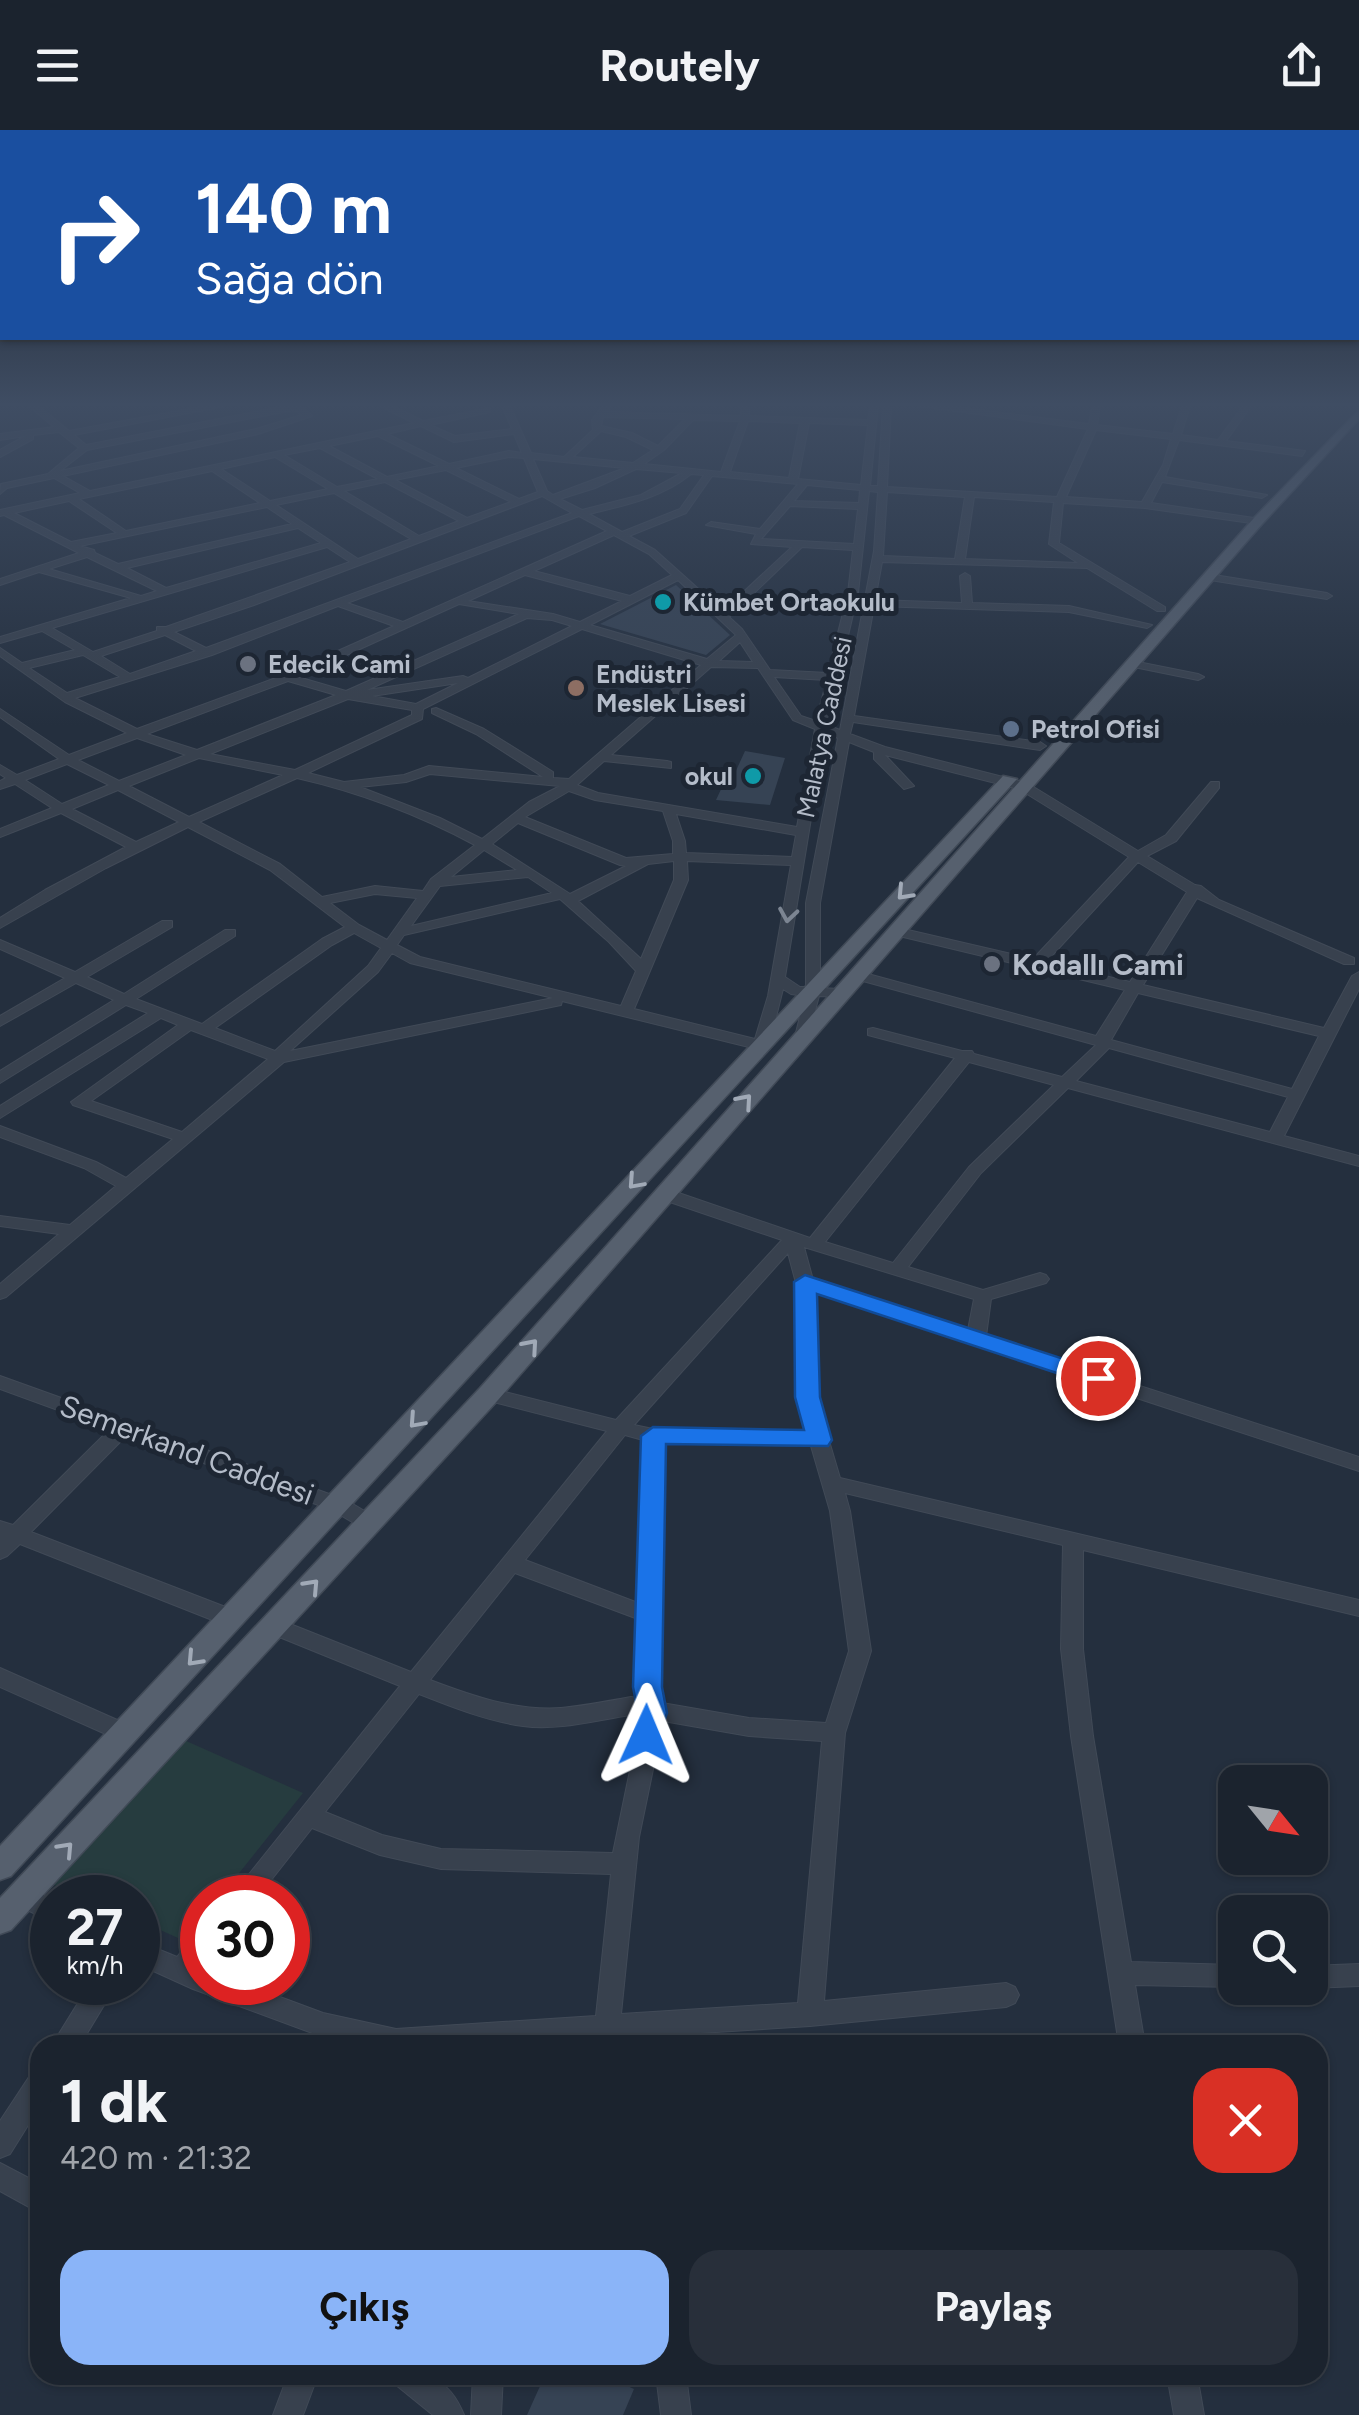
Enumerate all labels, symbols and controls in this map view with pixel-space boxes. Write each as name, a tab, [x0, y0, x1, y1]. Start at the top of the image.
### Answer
icon: menu	[30, 38, 85, 93]
text: Routely	[599, 38, 760, 92]
icon: share	[1274, 38, 1329, 93]
text: 140 m	[195, 166, 392, 251]
icon: right	[30, 170, 160, 300]
text: Sağa dön	[195, 251, 384, 305]
place label: Kümbet Ortaokulu	[683, 587, 895, 617]
marker: Kümbet Ortaokulu	[652, 591, 674, 613]
street label: Malatya Caddesi	[790, 634, 858, 820]
place label: Edecik Cami	[268, 649, 411, 679]
marker: Edecik Cami	[237, 653, 259, 675]
place label: Endüstri Meslek Lisesi	[596, 659, 746, 718]
marker: Endüstri Meslek Lisesi	[565, 677, 587, 699]
place label: Petrol Ofisi	[1031, 714, 1160, 744]
marker: Petrol Ofisi	[1000, 718, 1022, 740]
place label: okul	[685, 761, 733, 791]
marker: okul	[742, 765, 764, 787]
one-way arrow	[898, 881, 916, 899]
one-way arrow	[779, 907, 800, 924]
place label: Kodallı Cami	[1012, 946, 1184, 983]
marker: Kodallı Cami	[981, 953, 1003, 975]
one-way arrow	[734, 1094, 752, 1113]
one-way arrow	[629, 1170, 647, 1189]
pin	[1056, 1336, 1141, 1421]
one-way arrow	[520, 1339, 538, 1358]
icon: arrive	[1071, 1351, 1126, 1406]
street label: Semerkand Caddesi	[55, 1387, 319, 1513]
one-way arrow	[410, 1410, 428, 1428]
one-way arrow	[300, 1579, 318, 1598]
one-way arrow	[188, 1648, 206, 1666]
position arrow	[594, 1683, 698, 1787]
north arrow	[1218, 1765, 1328, 1875]
map controls	[1218, 1765, 1328, 2005]
one-way arrow	[54, 1842, 72, 1861]
speed limit sign: 30	[180, 1875, 310, 2005]
button: search	[1218, 1895, 1328, 2005]
text: 27	[67, 1897, 123, 1958]
text: km/h	[66, 1950, 124, 1980]
text: 1 dk	[60, 2065, 168, 2137]
button: close	[1193, 2068, 1298, 2173]
text: 420 m · 21:32	[60, 2139, 252, 2177]
button: Çıkış	[60, 2250, 669, 2365]
button: Paylaş	[689, 2250, 1298, 2365]

